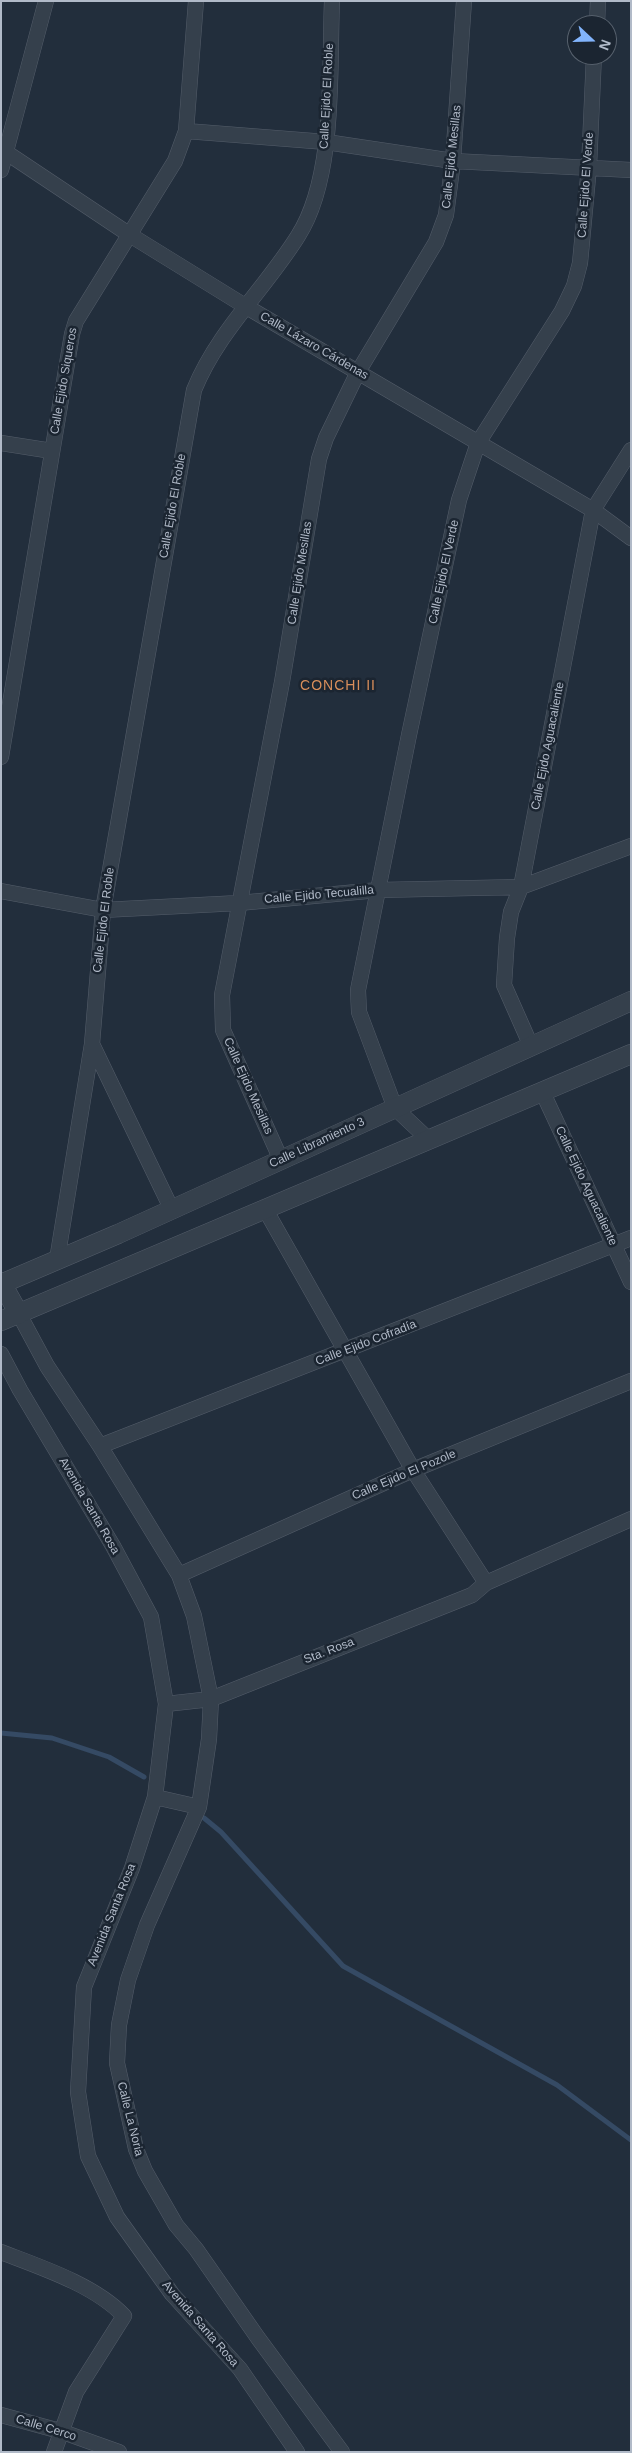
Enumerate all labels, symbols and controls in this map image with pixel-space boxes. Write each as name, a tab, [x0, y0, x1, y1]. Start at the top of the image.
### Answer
north arrow	[567, 15, 617, 65]
text: N	[596, 37, 614, 53]
street label: Calle Ejido El Roble	[317, 43, 337, 149]
street label: Calle Ejido Mesillas	[439, 105, 465, 209]
street label: Calle Ejido El Verde	[575, 132, 597, 238]
street label: Calle Lázaro Cárdenas	[257, 309, 371, 383]
street label: Calle Ejido Siqueros	[48, 327, 80, 435]
street label: Calle Ejido El Roble	[157, 453, 189, 559]
street label: Calle Ejido El Verde	[426, 519, 462, 625]
street label: Calle Ejido Mesillas	[285, 520, 315, 626]
district label: CONCHI II	[299, 678, 377, 694]
street label: Calle Ejido Aguacaliente	[529, 681, 567, 811]
street label: Calle Ejido El Roble	[90, 866, 118, 974]
street label: Calle Ejido Tecualilla	[264, 883, 374, 907]
street label: Calle Ejido Mesillas	[220, 1036, 276, 1136]
street label: Calle Libramiento 3	[267, 1115, 367, 1171]
street label: Calle Ejido Aguacaliente	[552, 1124, 620, 1248]
street label: Calle Ejido Cofradía	[314, 1317, 418, 1369]
street label: Calle Ejido El Pozole	[350, 1447, 458, 1503]
street label: Avenida Santa Rosa	[55, 1455, 123, 1557]
street label: Sta. Rosa	[302, 1635, 356, 1667]
street label: Avenida Santa Rosa	[85, 1862, 139, 1968]
street label: Calle La Noria	[114, 2080, 146, 2158]
street label: Avenida Santa Rosa	[159, 2278, 241, 2370]
street label: Calle Cerco	[14, 2412, 78, 2444]

